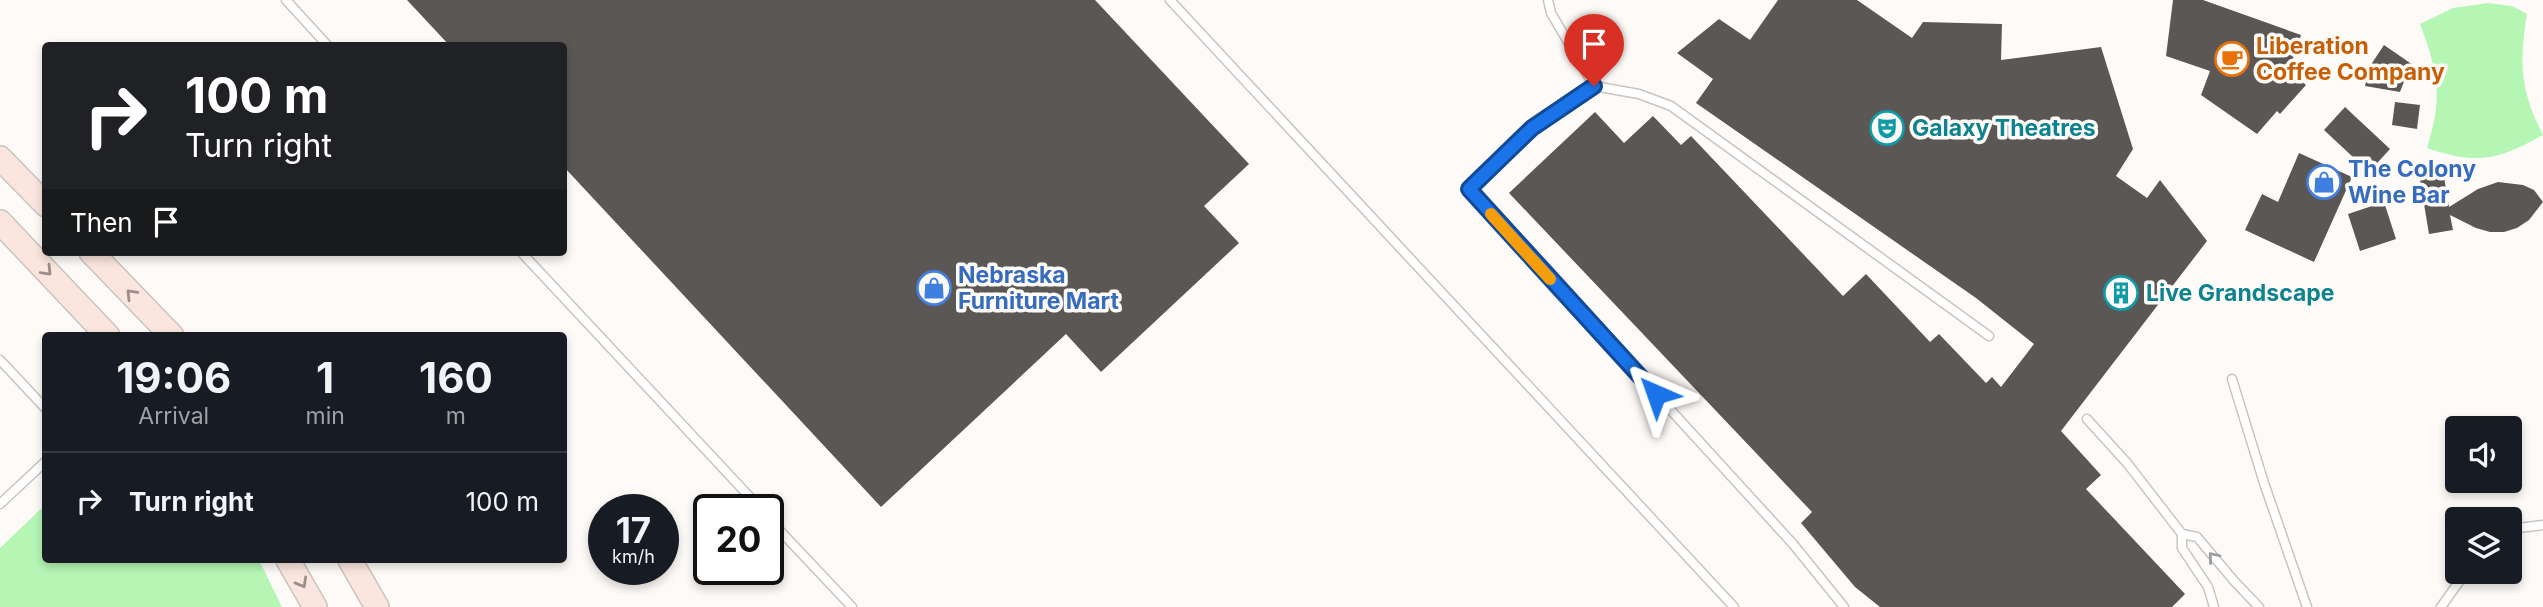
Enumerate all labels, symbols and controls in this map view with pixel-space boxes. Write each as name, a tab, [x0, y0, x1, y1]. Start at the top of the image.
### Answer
pin	[1564, 14, 1624, 86]
icon: arrive	[1575, 25, 1613, 63]
place label: Liberation Coffee Company	[2256, 32, 2445, 86]
cafe icon: Liberation Coffee Company	[2213, 40, 2251, 78]
text: 100 m	[185, 66, 329, 125]
icon: right	[70, 70, 161, 161]
theatre icon: Galaxy Theatres	[1868, 109, 1906, 147]
place label: Galaxy Theatres	[1912, 114, 2096, 142]
text: Turn right	[185, 126, 332, 165]
place label: The Colony Wine Bar	[2348, 155, 2476, 209]
shop icon: The Colony Wine Bar	[2305, 163, 2343, 201]
icon: arrive	[147, 203, 185, 241]
text: Then	[70, 207, 133, 238]
place label: Nebraska Furniture Mart	[958, 261, 1119, 315]
one-way arrow	[39, 263, 51, 276]
shop icon: Nebraska Furniture Mart	[915, 269, 953, 307]
building icon: Live Grandscape	[2102, 274, 2140, 312]
place label: Live Grandscape	[2146, 279, 2334, 307]
one-way arrow	[127, 289, 140, 302]
text: 19:06	[116, 352, 231, 403]
text: 1	[316, 352, 334, 403]
text: 160	[419, 352, 493, 403]
position arrow	[1619, 357, 1693, 431]
text: Arrival	[138, 402, 209, 430]
text: min	[305, 402, 345, 430]
text: m	[446, 402, 466, 430]
map controls	[2445, 416, 2522, 584]
button: sound	[2445, 416, 2522, 493]
icon: right	[70, 482, 108, 520]
text: Turn right	[129, 486, 254, 517]
text: 100 m	[466, 486, 539, 517]
speed limit sign: 20	[693, 494, 784, 585]
button: layers	[2445, 507, 2522, 584]
text: 17	[616, 509, 651, 551]
text: km/h	[612, 546, 655, 567]
one-way arrow	[2209, 552, 2222, 564]
one-way arrow	[294, 576, 307, 588]

